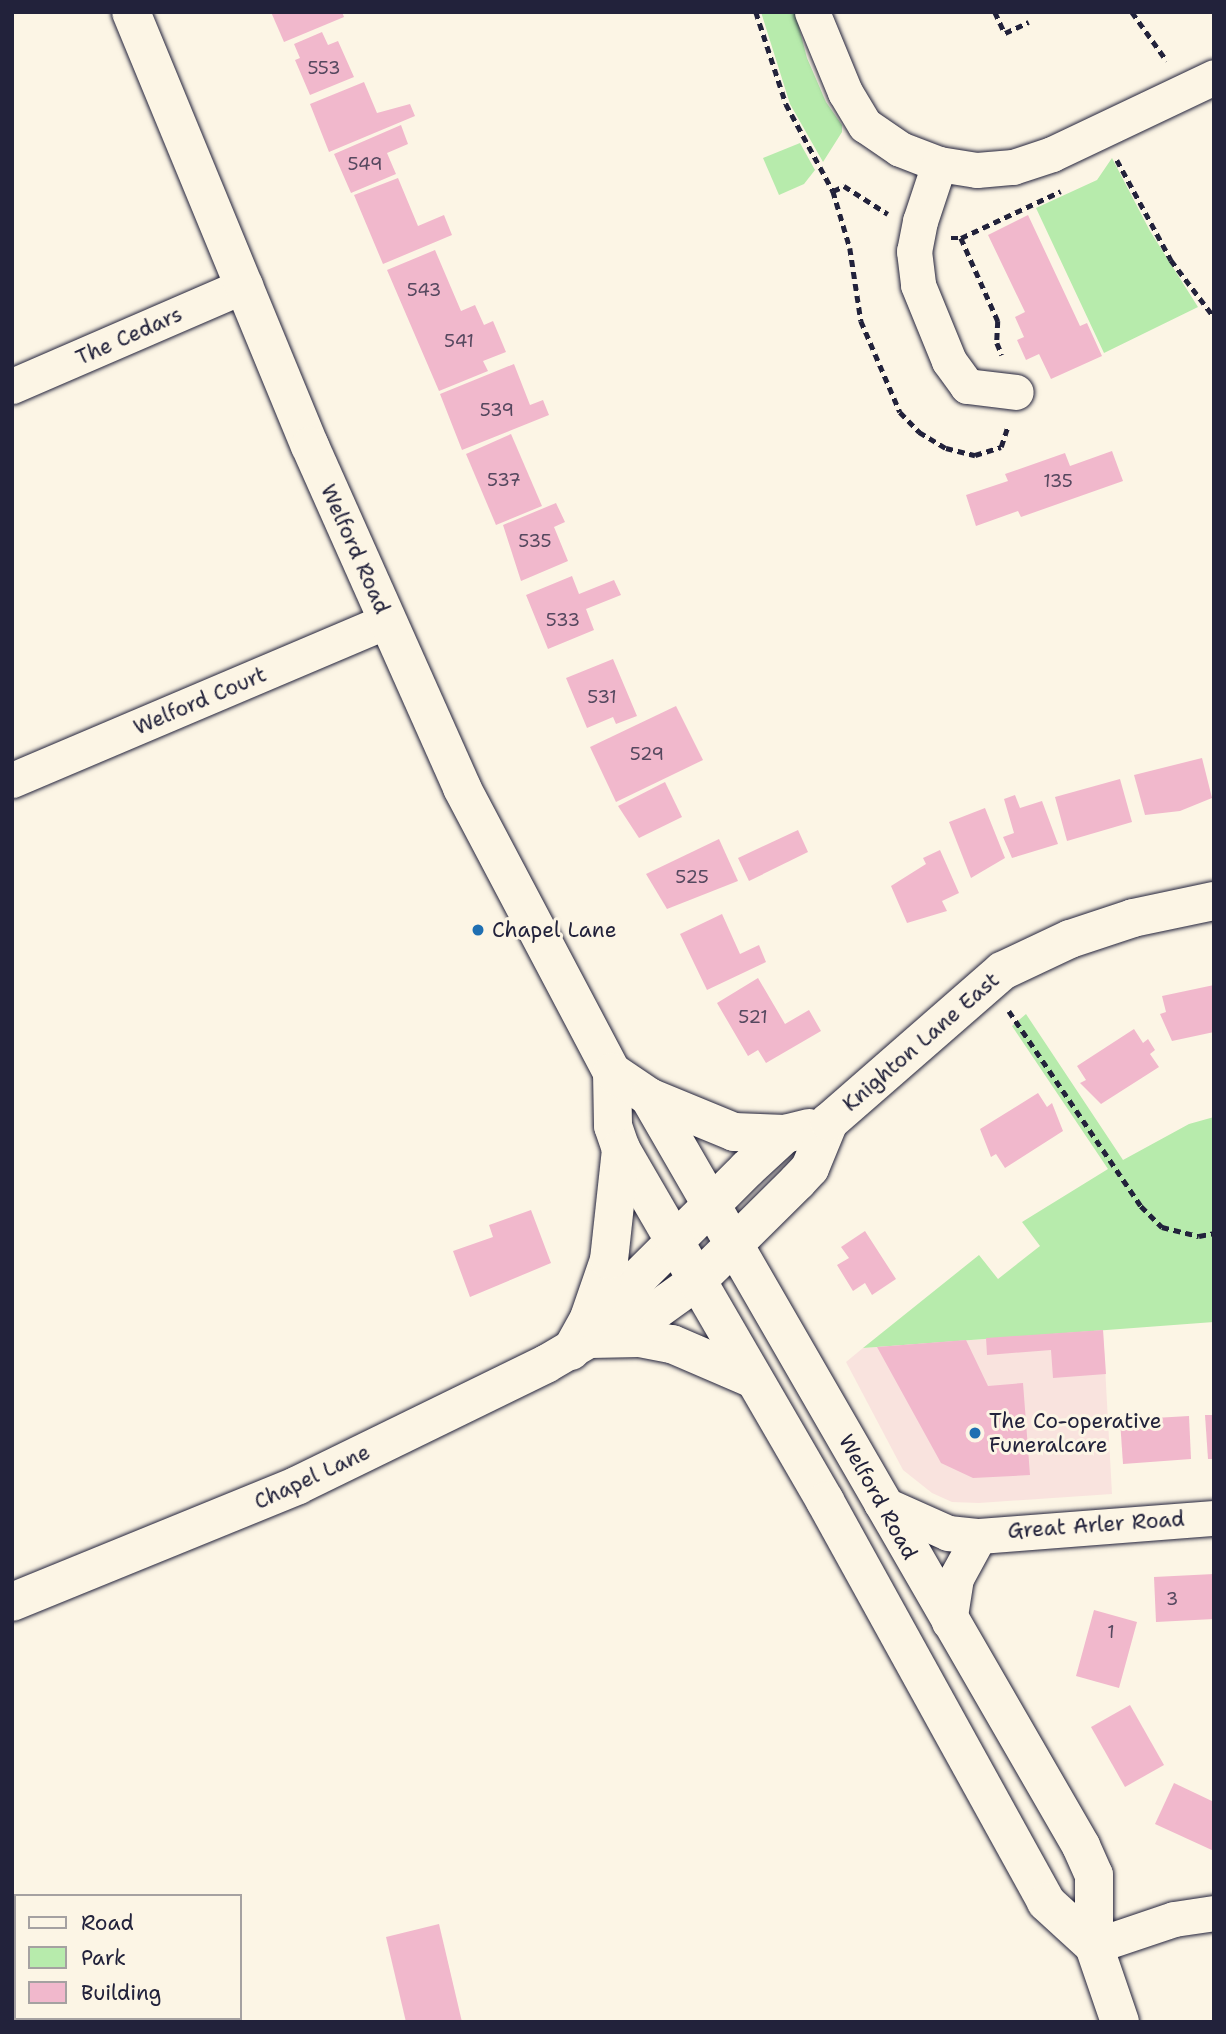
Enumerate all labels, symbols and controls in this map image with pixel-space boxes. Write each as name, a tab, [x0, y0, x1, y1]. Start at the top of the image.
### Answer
house number: 553	[307, 57, 341, 79]
house number: 549	[347, 153, 383, 175]
house number: 543	[407, 279, 441, 301]
street label: The Cedars	[72, 301, 186, 371]
house number: 541	[444, 330, 474, 352]
house number: 539	[480, 399, 514, 421]
house number: 537	[487, 469, 521, 491]
house number: 135	[1043, 470, 1073, 492]
street label: Welford Road	[315, 480, 395, 618]
house number: 535	[518, 530, 552, 552]
house number: 533	[546, 609, 580, 631]
street label: Welford Court	[130, 662, 270, 740]
house number: 531	[587, 686, 617, 708]
house number: 529	[630, 743, 664, 765]
house number: 525	[675, 866, 709, 888]
place label: Chapel Lane	[492, 917, 617, 943]
marker: Chapel Lane	[470, 922, 486, 938]
street label: Knighton Lane East	[838, 967, 1004, 1117]
house number: 521	[738, 1006, 768, 1028]
place label: The Co-operative Funeralcare	[989, 1408, 1162, 1458]
marker: The Co-operative Funeralcare	[967, 1425, 983, 1441]
street label: Welford Road	[833, 1430, 923, 1564]
street label: Chapel Lane	[250, 1439, 374, 1515]
street label: Great Arler Road	[1007, 1506, 1185, 1544]
house number: 3	[1166, 1588, 1178, 1610]
house number: 1	[1107, 1621, 1115, 1643]
legend	[14, 1894, 242, 2020]
text: Road	[81, 1909, 134, 1937]
text: Park	[81, 1944, 126, 1972]
text: Building	[81, 1979, 161, 2007]

